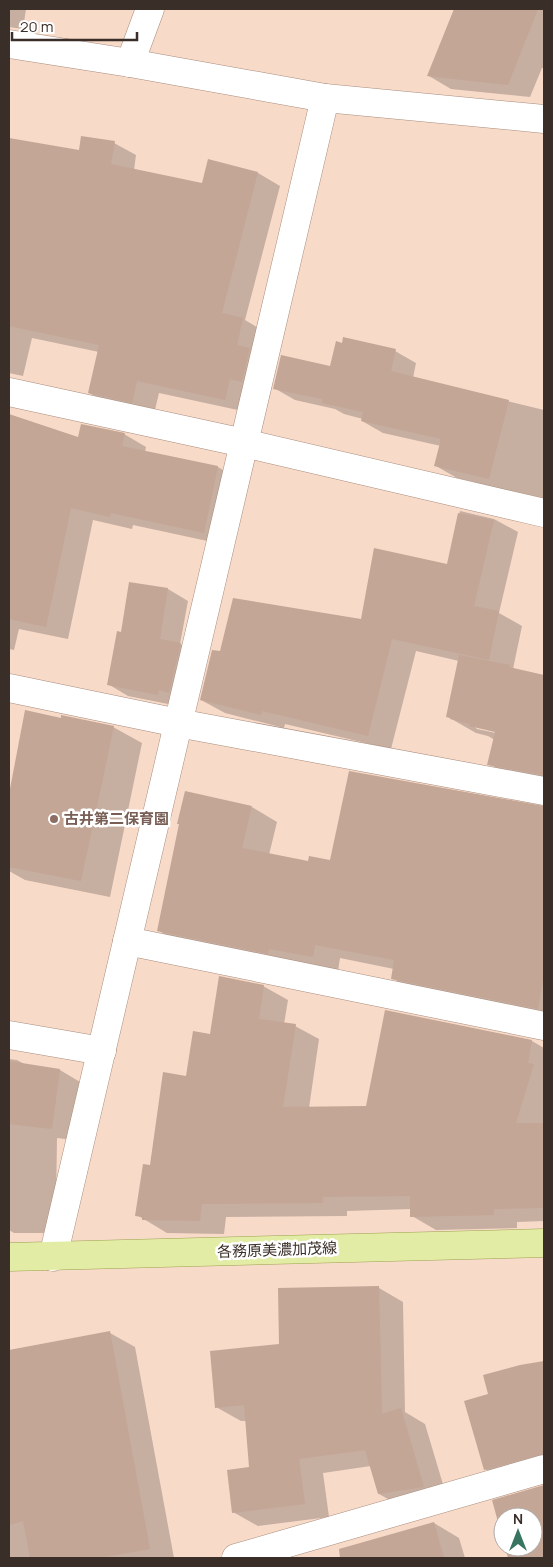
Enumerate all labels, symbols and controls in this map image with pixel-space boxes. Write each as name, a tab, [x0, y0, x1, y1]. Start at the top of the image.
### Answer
scale bar	[12, 10, 138, 42]
text: 20 m	[20, 16, 53, 37]
place label: 古井第二保育園	[64, 808, 169, 829]
marker: 古井第二保育園	[48, 813, 60, 825]
street label: 各務原美濃加茂線	[217, 1237, 337, 1262]
north arrow	[493, 1507, 543, 1557]
text: N	[513, 1509, 523, 1528]

